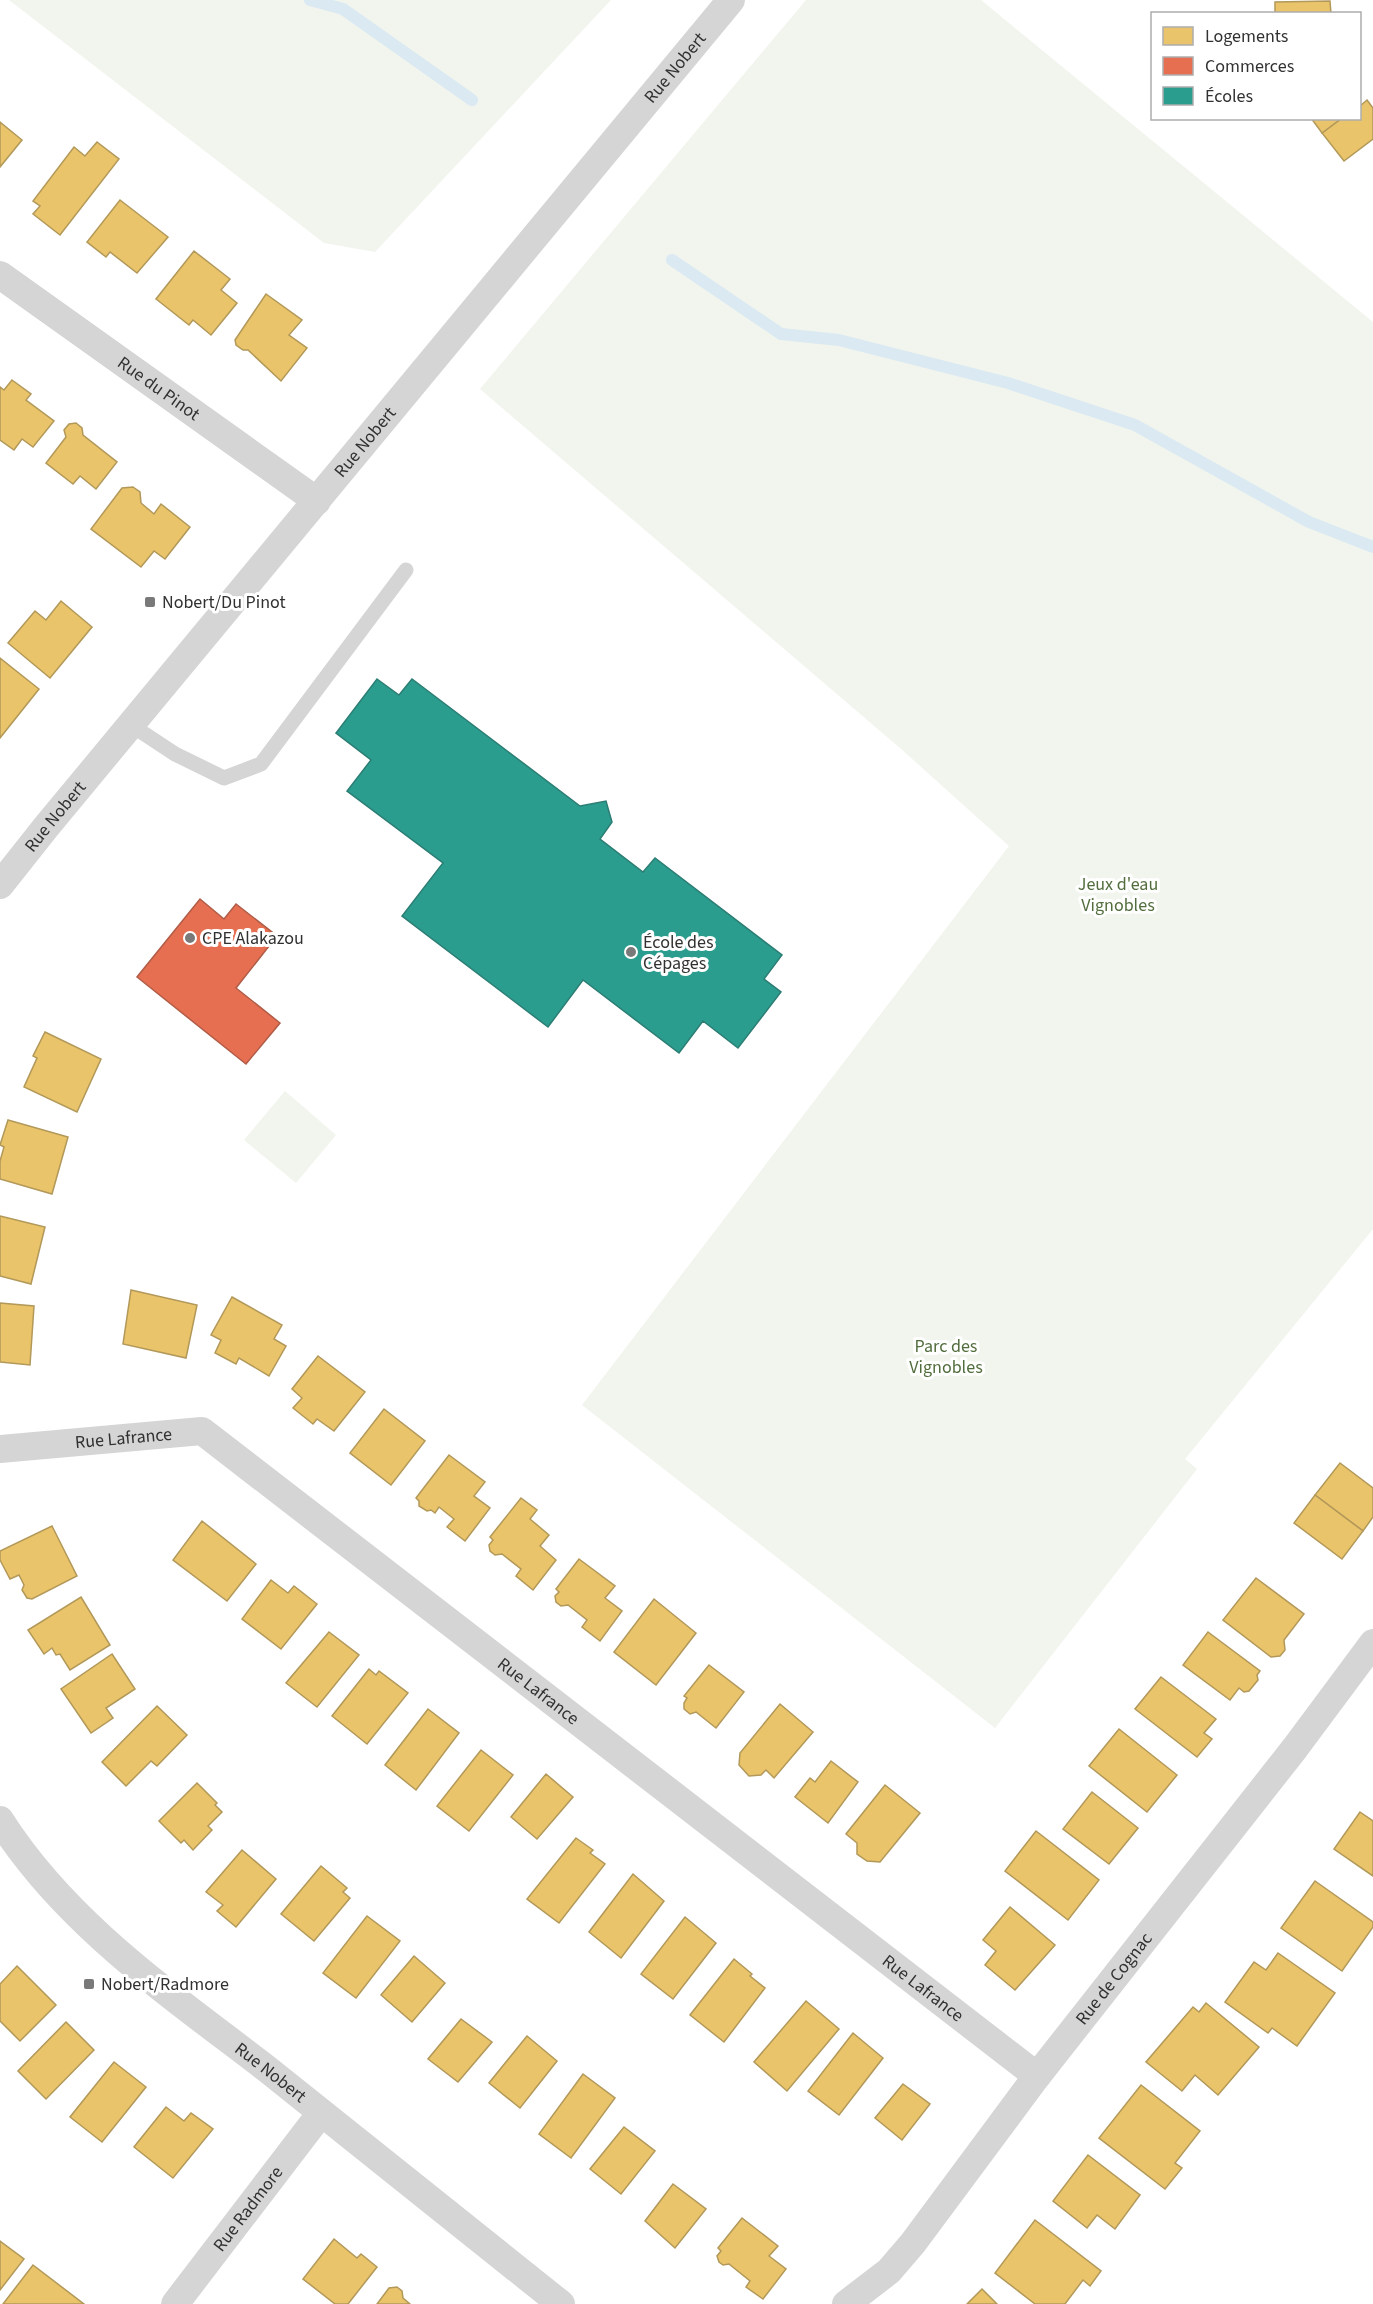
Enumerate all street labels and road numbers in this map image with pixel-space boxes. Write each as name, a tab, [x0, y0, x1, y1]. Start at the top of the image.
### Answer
street label: Rue Nobert	[639, 27, 712, 109]
street label: Rue du Pinot	[112, 351, 205, 427]
street label: Rue Nobert	[328, 401, 402, 483]
street label: Rue Nobert	[19, 776, 92, 858]
street label: Rue Lafrance	[74, 1422, 173, 1455]
street label: Rue Lafrance	[492, 1652, 584, 1731]
street label: Rue de Cognac	[1070, 1927, 1158, 2030]
street label: Rue Lafrance	[877, 1949, 969, 2028]
street label: Rue Nobert	[229, 2037, 312, 2109]
street label: Rue Radmore	[207, 2161, 289, 2257]

